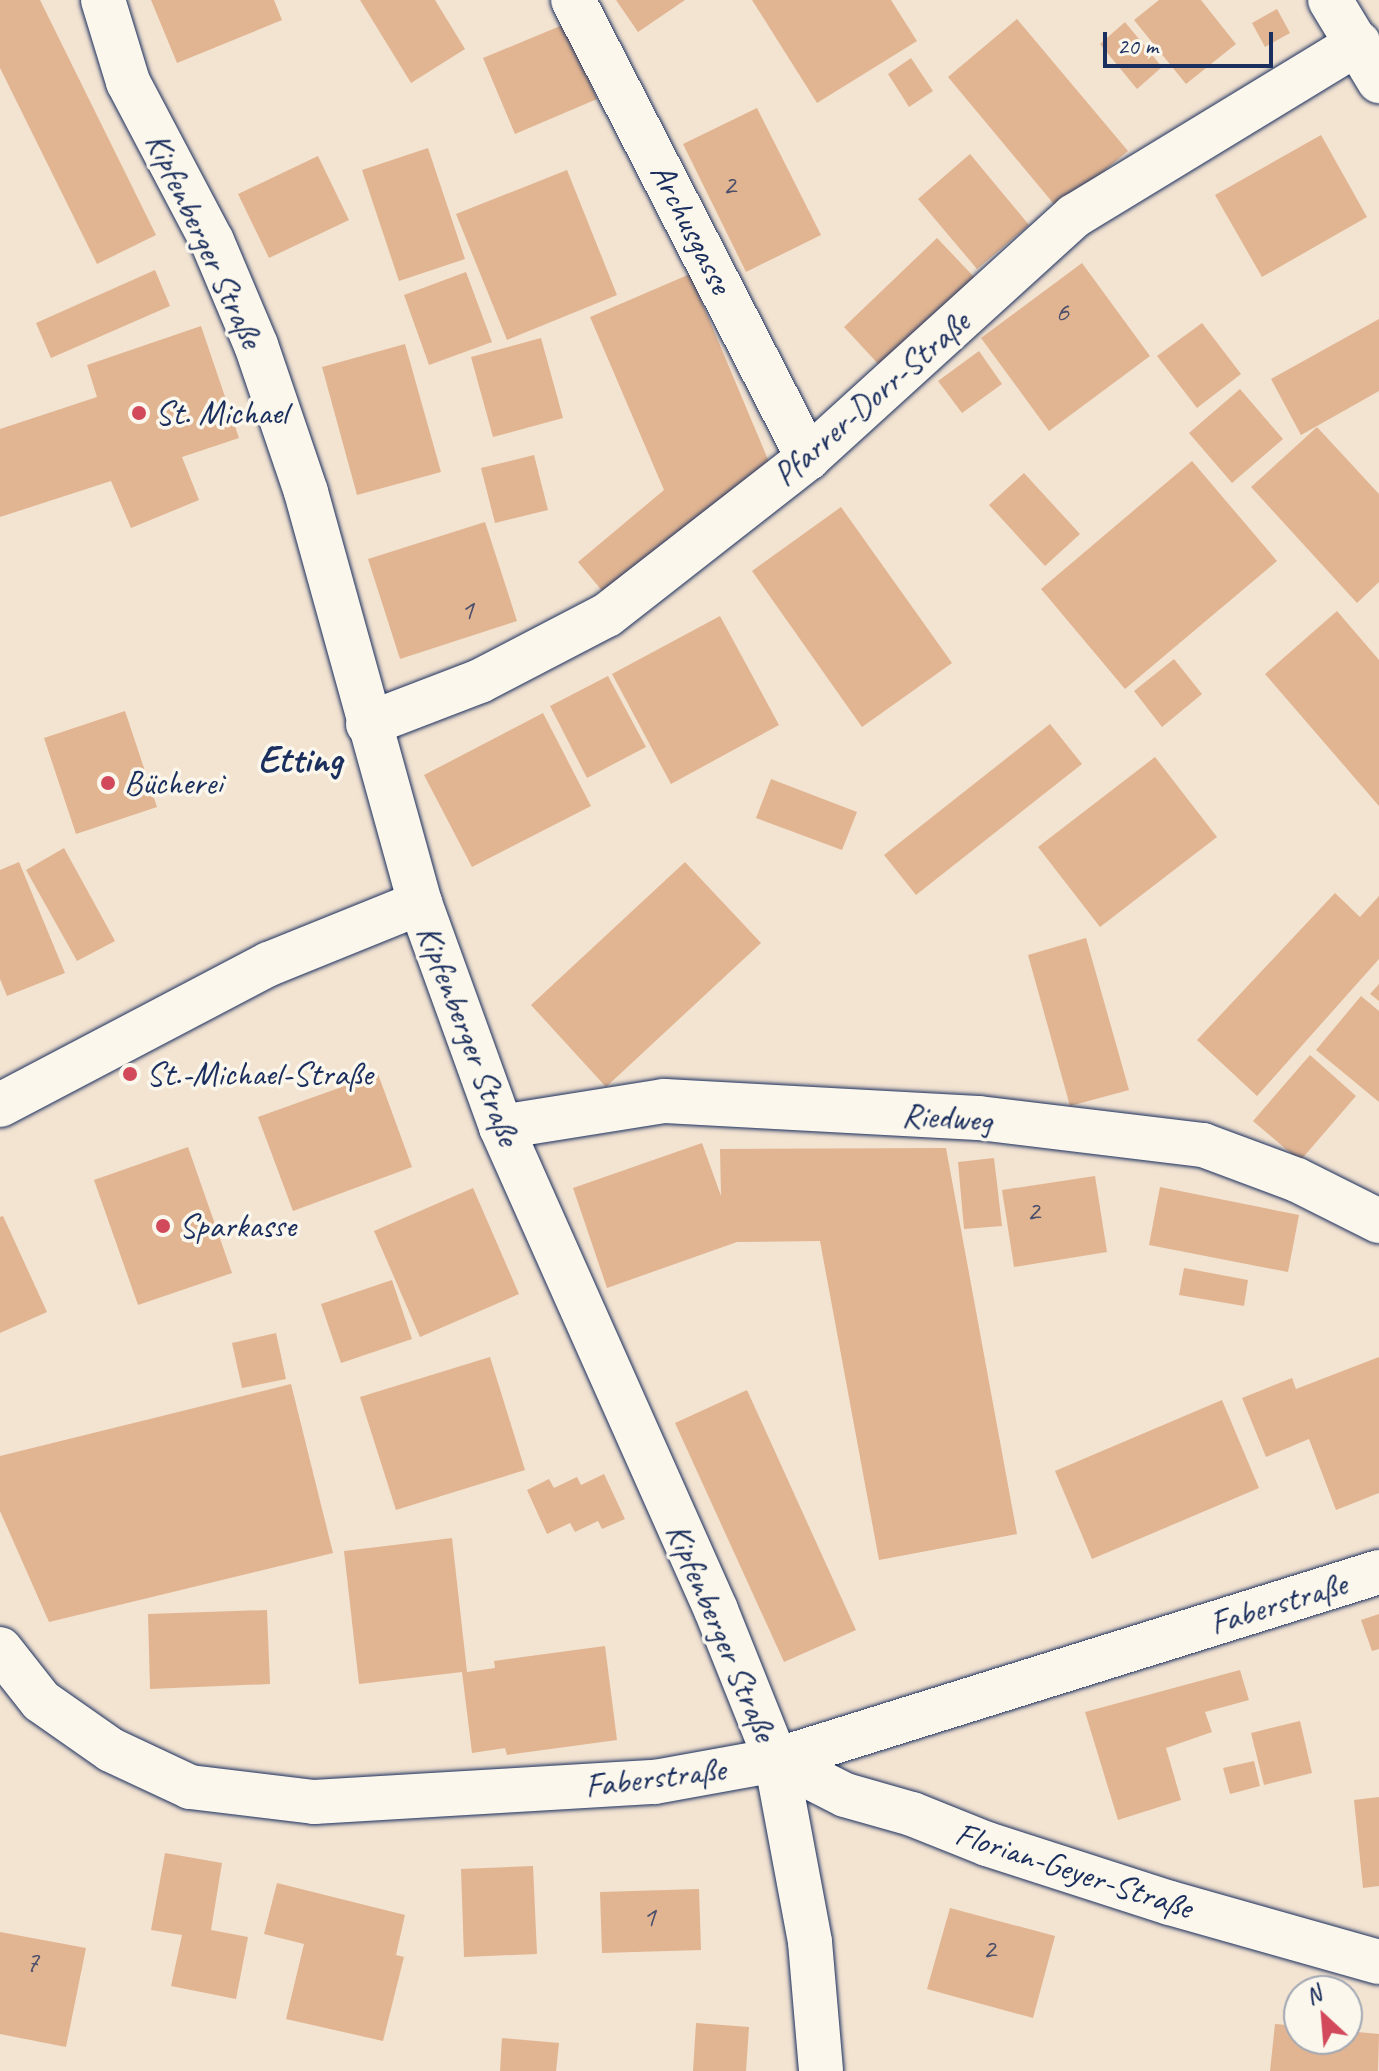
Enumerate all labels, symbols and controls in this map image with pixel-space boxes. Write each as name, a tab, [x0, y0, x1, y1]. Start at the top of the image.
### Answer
scale bar	[1107, 16, 1277, 66]
text: 20 m	[1117, 31, 1158, 61]
street label: Kipfenberger Straße	[137, 125, 273, 355]
street label: Archusgasse	[642, 156, 742, 300]
house number: 2	[722, 166, 736, 202]
house number: 6	[1055, 293, 1069, 329]
street label: Pfarrer-Dorr-Straße	[764, 302, 978, 494]
place label: St. Michael	[155, 393, 288, 433]
marker: St. Michael	[130, 404, 148, 422]
house number: 1	[460, 591, 474, 627]
district label: Etting	[258, 737, 342, 783]
place label: Bücherei	[124, 763, 222, 803]
marker: Bücherei	[99, 774, 117, 792]
street label: Kipfenberger Straße	[408, 918, 530, 1152]
place label: St.-Michael-Straße	[146, 1054, 373, 1094]
marker: St.-Michael-Straße	[121, 1065, 139, 1083]
street label: Riedweg	[901, 1094, 993, 1140]
house number: 2	[1026, 1192, 1040, 1228]
place label: Sparkasse	[179, 1206, 296, 1246]
marker: Sparkasse	[154, 1217, 172, 1235]
street label: Kipfenberger Straße	[657, 1516, 787, 1748]
street label: Faberstraße	[1205, 1563, 1351, 1643]
street label: Faberstraße	[583, 1748, 727, 1806]
street label: Florian-Geyer-Straße	[950, 1813, 1198, 1927]
house number: 1	[642, 1898, 656, 1934]
house number: 2	[982, 1930, 996, 1966]
house number: 7	[25, 1943, 39, 1979]
north arrow	[1283, 1975, 1363, 2055]
text: N	[1301, 1980, 1326, 2011]

